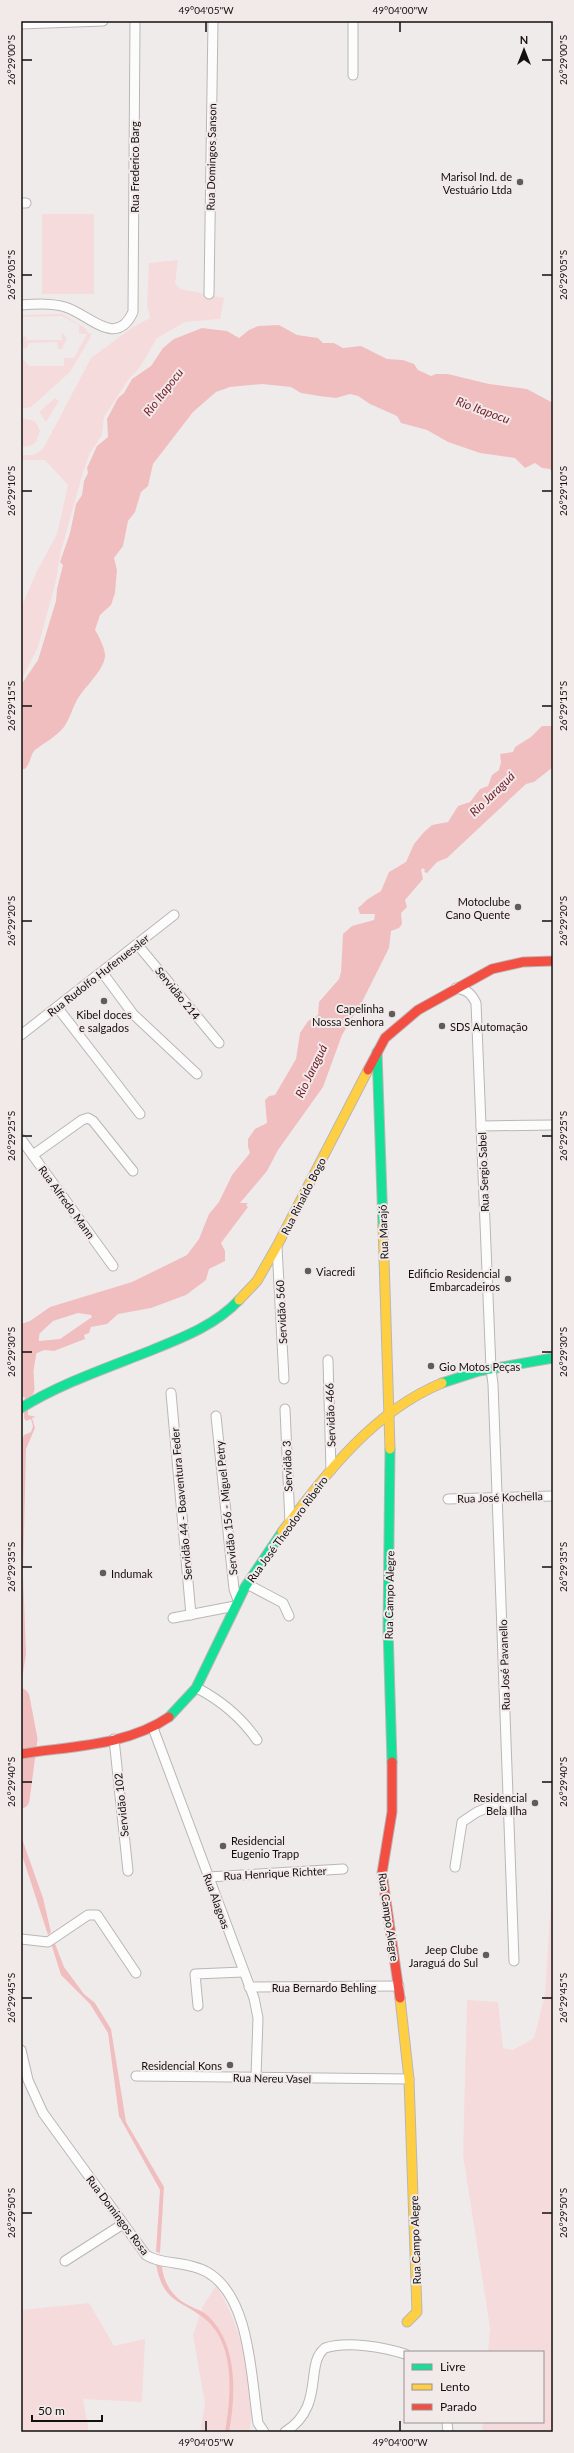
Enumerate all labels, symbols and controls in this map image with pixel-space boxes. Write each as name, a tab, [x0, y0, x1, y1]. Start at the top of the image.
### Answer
text: 49°04'05"W	[178, 4, 234, 16]
text: 49°04'00"W	[372, 4, 428, 16]
north arrow	[504, 30, 544, 70]
text: N	[520, 33, 528, 46]
text: 26°29'00"S	[5, 35, 17, 85]
text: 26°29'00"S	[557, 35, 569, 85]
street label: Rua Domingos Sanson	[204, 103, 218, 211]
street label: Rua Frederico Barg	[128, 121, 141, 213]
place label: Marisol Ind. de Vestuário Ltda	[441, 170, 512, 196]
marker: Marisol Ind. de Vestuário Ltda	[515, 177, 525, 187]
text: 26°29'05"S	[5, 250, 17, 300]
text: 26°29'05"S	[557, 250, 569, 300]
water label: Rio Itapocu	[140, 365, 186, 419]
water label: Rio Itapocu	[454, 393, 512, 427]
text: 26°29'10"S	[5, 466, 17, 516]
text: 26°29'10"S	[557, 466, 569, 516]
text: 26°29'15"S	[5, 681, 17, 731]
text: 26°29'15"S	[557, 681, 569, 731]
water label: Rio Jaraguá	[466, 768, 518, 819]
place label: Motoclube Cano Quente	[446, 895, 510, 921]
text: 26°29'20"S	[5, 896, 17, 946]
text: 26°29'20"S	[557, 896, 569, 946]
marker: Motoclube Cano Quente	[513, 902, 523, 912]
street label: Rua Rudolfo Hufenuessler	[45, 931, 151, 1019]
street label: Servidão 214	[153, 964, 204, 1022]
marker: Kibel doces e salgados	[99, 996, 109, 1006]
place label: Capelinha Nossa Senhora	[312, 1002, 384, 1028]
place label: Kibel doces e salgados	[76, 1008, 132, 1034]
marker: Capelinha Nossa Senhora	[387, 1009, 397, 1019]
place label: SDS Automação	[450, 1020, 528, 1033]
marker: SDS Automação	[437, 1021, 447, 1031]
water label: Rio Jaraguá	[292, 1041, 331, 1100]
text: 26°29'25"S	[5, 1111, 17, 1161]
text: 26°29'25"S	[557, 1111, 569, 1161]
street label: Rua Sergio Sabel	[475, 1132, 491, 1212]
street label: Rua Rinaldo Bogo	[278, 1155, 328, 1237]
street label: Rua Alfredo Mann	[36, 1163, 98, 1241]
street label: Rua Marajó	[376, 1204, 390, 1260]
place label: Viacredi	[316, 1265, 356, 1278]
marker: Viacredi	[303, 1266, 313, 1276]
place label: Edificio Residencial Embarcadeiros	[408, 1267, 500, 1293]
marker: Edificio Residencial Embarcadeiros	[503, 1274, 513, 1284]
street label: Servidão 560	[273, 1279, 289, 1344]
text: 26°29'30"S	[5, 1327, 17, 1377]
text: 26°29'30"S	[557, 1327, 569, 1377]
place label: Gio Motos Peças	[439, 1360, 520, 1373]
marker: Gio Motos Peças	[426, 1361, 436, 1371]
street label: Servidão 466	[322, 1383, 338, 1447]
street label: Servidão 44 - Boaventura Feder	[168, 1427, 194, 1581]
street label: Servidão 156 - Miguel Petry	[212, 1440, 240, 1576]
street label: Servidão 3	[280, 1440, 294, 1492]
street label: Rua José Theodoro Ribeiro	[244, 1473, 330, 1585]
street label: Rua José Kochella	[457, 1489, 543, 1505]
text: 26°29'35"S	[5, 1542, 17, 1592]
text: 26°29'35"S	[557, 1542, 569, 1592]
street label: Rua Campo Alegre	[382, 1550, 396, 1640]
place label: Indumak	[111, 1567, 153, 1580]
marker: Indumak	[98, 1568, 108, 1578]
street label: Rua José Pavanello	[496, 1619, 512, 1711]
text: 26°29'40"S	[5, 1757, 17, 1807]
text: 26°29'40"S	[557, 1757, 569, 1807]
street label: Servidão 102	[111, 1773, 131, 1837]
place label: Residencial Bela Ilha	[473, 1791, 527, 1817]
marker: Residencial Bela Ilha	[530, 1798, 540, 1808]
place label: Residencial Eugenio Trapp	[231, 1834, 299, 1860]
marker: Residencial Eugenio Trapp	[218, 1841, 228, 1851]
street label: Rua Henrique Richter	[223, 1864, 327, 1882]
street label: Rua Alagoas	[201, 1871, 233, 1931]
street label: Rua Campo Alegre	[376, 1872, 402, 1962]
place label: Jeep Clube Jaraguá do Sul	[409, 1943, 478, 1969]
marker: Jeep Clube Jaraguá do Sul	[481, 1950, 491, 1960]
text: 26°29'45"S	[5, 1973, 17, 2023]
text: 26°29'45"S	[557, 1973, 569, 2023]
street label: Rua Bernardo Behling	[272, 1981, 377, 1994]
place label: Residencial Kons	[141, 2059, 222, 2072]
marker: Residencial Kons	[225, 2060, 235, 2070]
street label: Rua Nereu Vasel	[233, 2071, 311, 2085]
street label: Rua Domingos Rosa	[84, 2173, 152, 2257]
text: 26°29'50"S	[5, 2188, 17, 2238]
text: 26°29'50"S	[557, 2188, 569, 2238]
street label: Rua Campo Alegre	[407, 2195, 423, 2285]
legend	[404, 2351, 544, 2423]
text: Livre	[440, 2359, 466, 2374]
text: Lento	[440, 2379, 470, 2394]
scale bar	[32, 2397, 102, 2423]
text: Parado	[440, 2399, 477, 2414]
text: 50 m	[38, 2403, 65, 2418]
text: 49°04'05"W	[178, 2436, 234, 2448]
text: 49°04'00"W	[372, 2436, 428, 2448]

